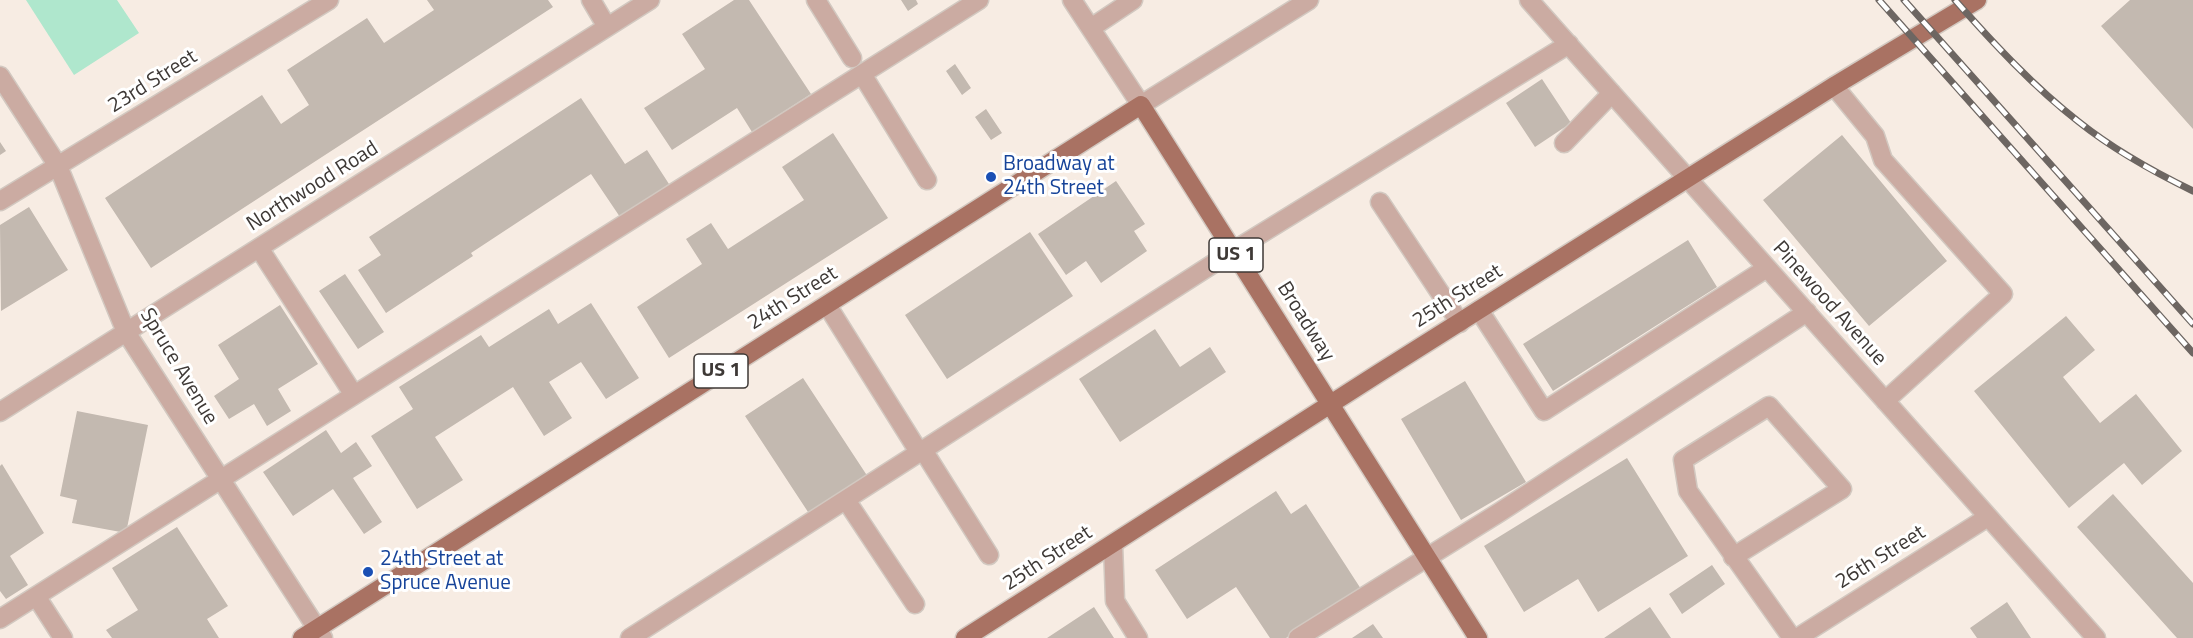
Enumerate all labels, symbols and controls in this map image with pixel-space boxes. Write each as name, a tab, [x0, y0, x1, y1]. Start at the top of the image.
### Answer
street label: 23rd Street	[104, 45, 202, 119]
street label: Northwood Road	[243, 137, 383, 237]
place label: Broadway at 24th Street	[1003, 152, 1115, 202]
marker: Broadway at 24th Street	[984, 170, 998, 184]
street label: Pinewood Avenue	[1767, 237, 1891, 371]
road number: US 1	[1209, 238, 1263, 272]
street label: 25th Street	[1409, 260, 1507, 334]
street label: 24th Street	[744, 262, 842, 336]
street label: Broadway	[1271, 278, 1339, 366]
street label: Spruce Avenue	[134, 304, 222, 430]
road number: US 1	[694, 354, 748, 388]
street label: 25th Street	[999, 521, 1097, 597]
street label: 26th Street	[1832, 521, 1930, 595]
place label: 24th Street at Spruce Avenue	[380, 547, 511, 597]
marker: 24th Street at Spruce Avenue	[361, 565, 375, 579]

